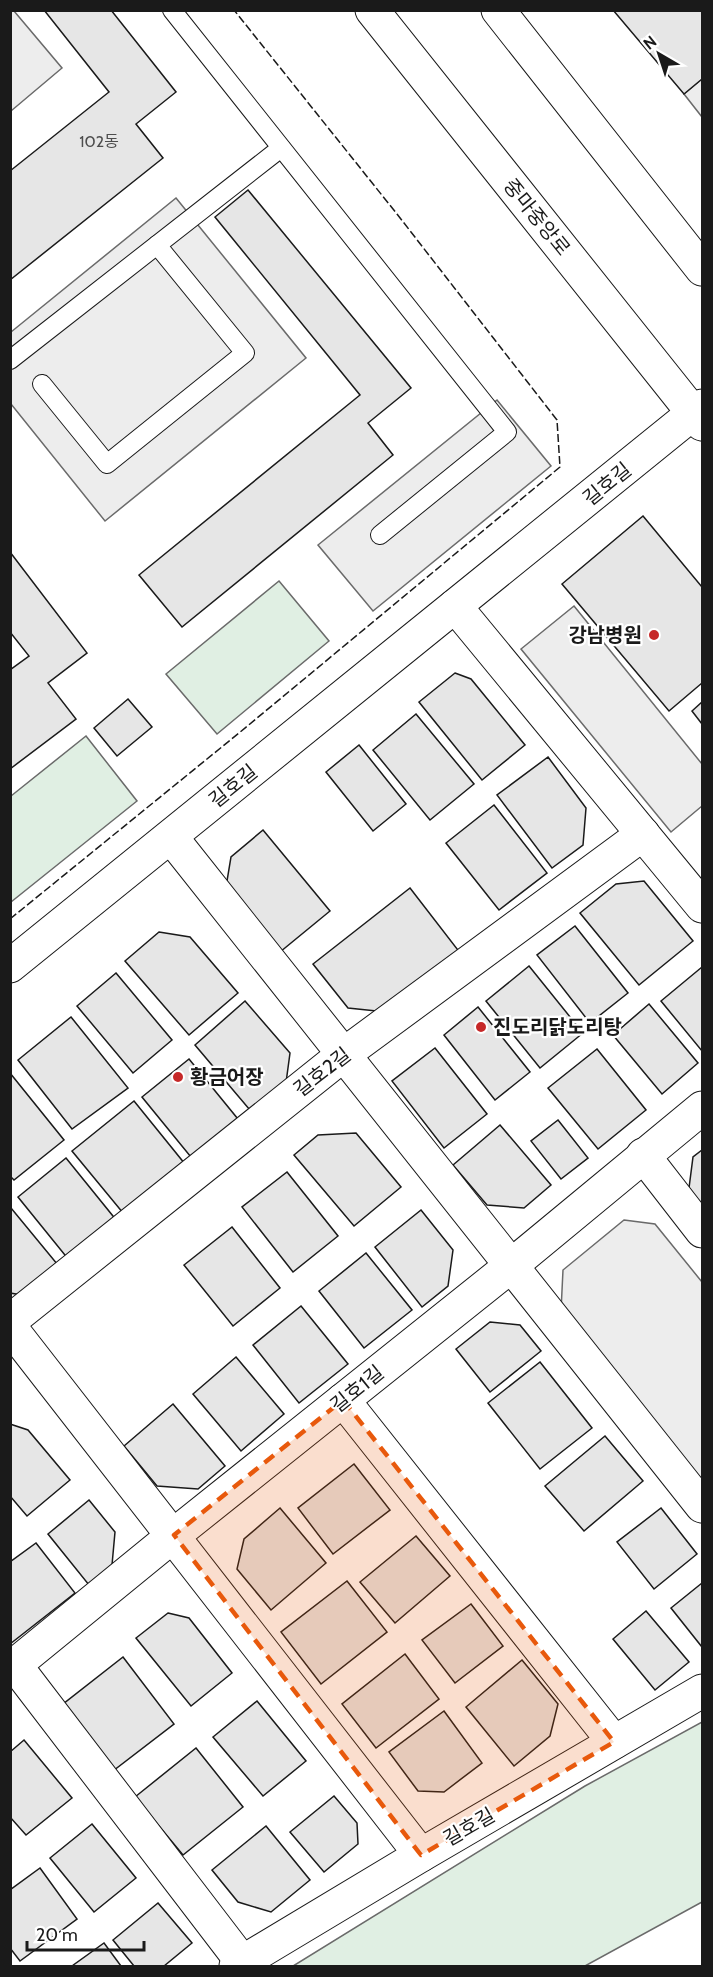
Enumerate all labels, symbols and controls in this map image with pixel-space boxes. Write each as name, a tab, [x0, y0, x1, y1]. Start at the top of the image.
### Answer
north arrow	[629, 24, 689, 84]
text: N	[640, 32, 660, 54]
house number: 102동	[79, 132, 119, 151]
street label: 중마중앙로	[499, 174, 575, 260]
street label: 길호길	[578, 457, 636, 511]
place label: 강남병원	[568, 623, 642, 647]
marker: 강남병원	[647, 628, 661, 642]
street label: 길호길	[204, 759, 262, 813]
place label: 진도리닭도리탕	[493, 1015, 622, 1039]
marker: 진도리닭도리탕	[474, 1020, 488, 1034]
street label: 길호2길	[289, 1042, 355, 1102]
place label: 황금어장	[190, 1065, 264, 1089]
marker: 황금어장	[171, 1070, 185, 1084]
street label: 길호1길	[325, 1360, 389, 1418]
street label: 길호길	[439, 1803, 499, 1851]
scale bar	[27, 1914, 144, 1952]
text: 20 m	[36, 1924, 78, 1946]

